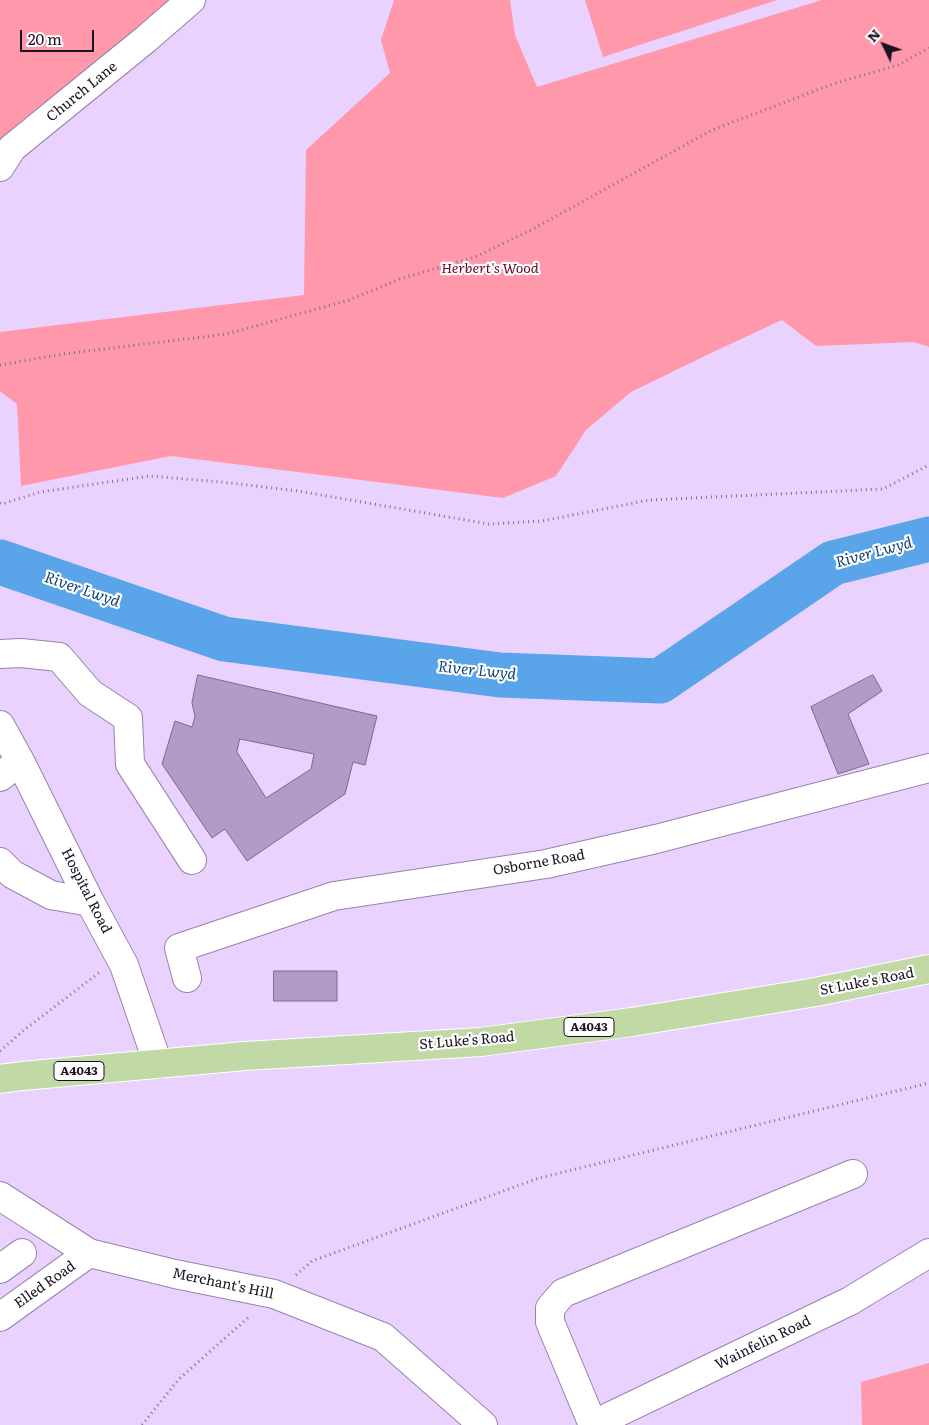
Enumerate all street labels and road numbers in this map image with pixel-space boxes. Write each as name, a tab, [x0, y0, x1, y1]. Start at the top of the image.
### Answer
street label: Church Lane	[43, 59, 121, 125]
street label: Hospital Road	[57, 846, 115, 936]
street label: Osborne Road	[492, 847, 586, 879]
street label: St Luke's Road	[819, 965, 915, 999]
road number: A4043	[564, 1018, 614, 1036]
street label: St Luke's Road	[419, 1028, 515, 1054]
road number: A4043	[54, 1062, 104, 1080]
street label: Elled Road	[11, 1258, 79, 1312]
street label: Merchant's Hill	[171, 1265, 275, 1303]
street label: Wainfelin Road	[712, 1313, 814, 1373]

